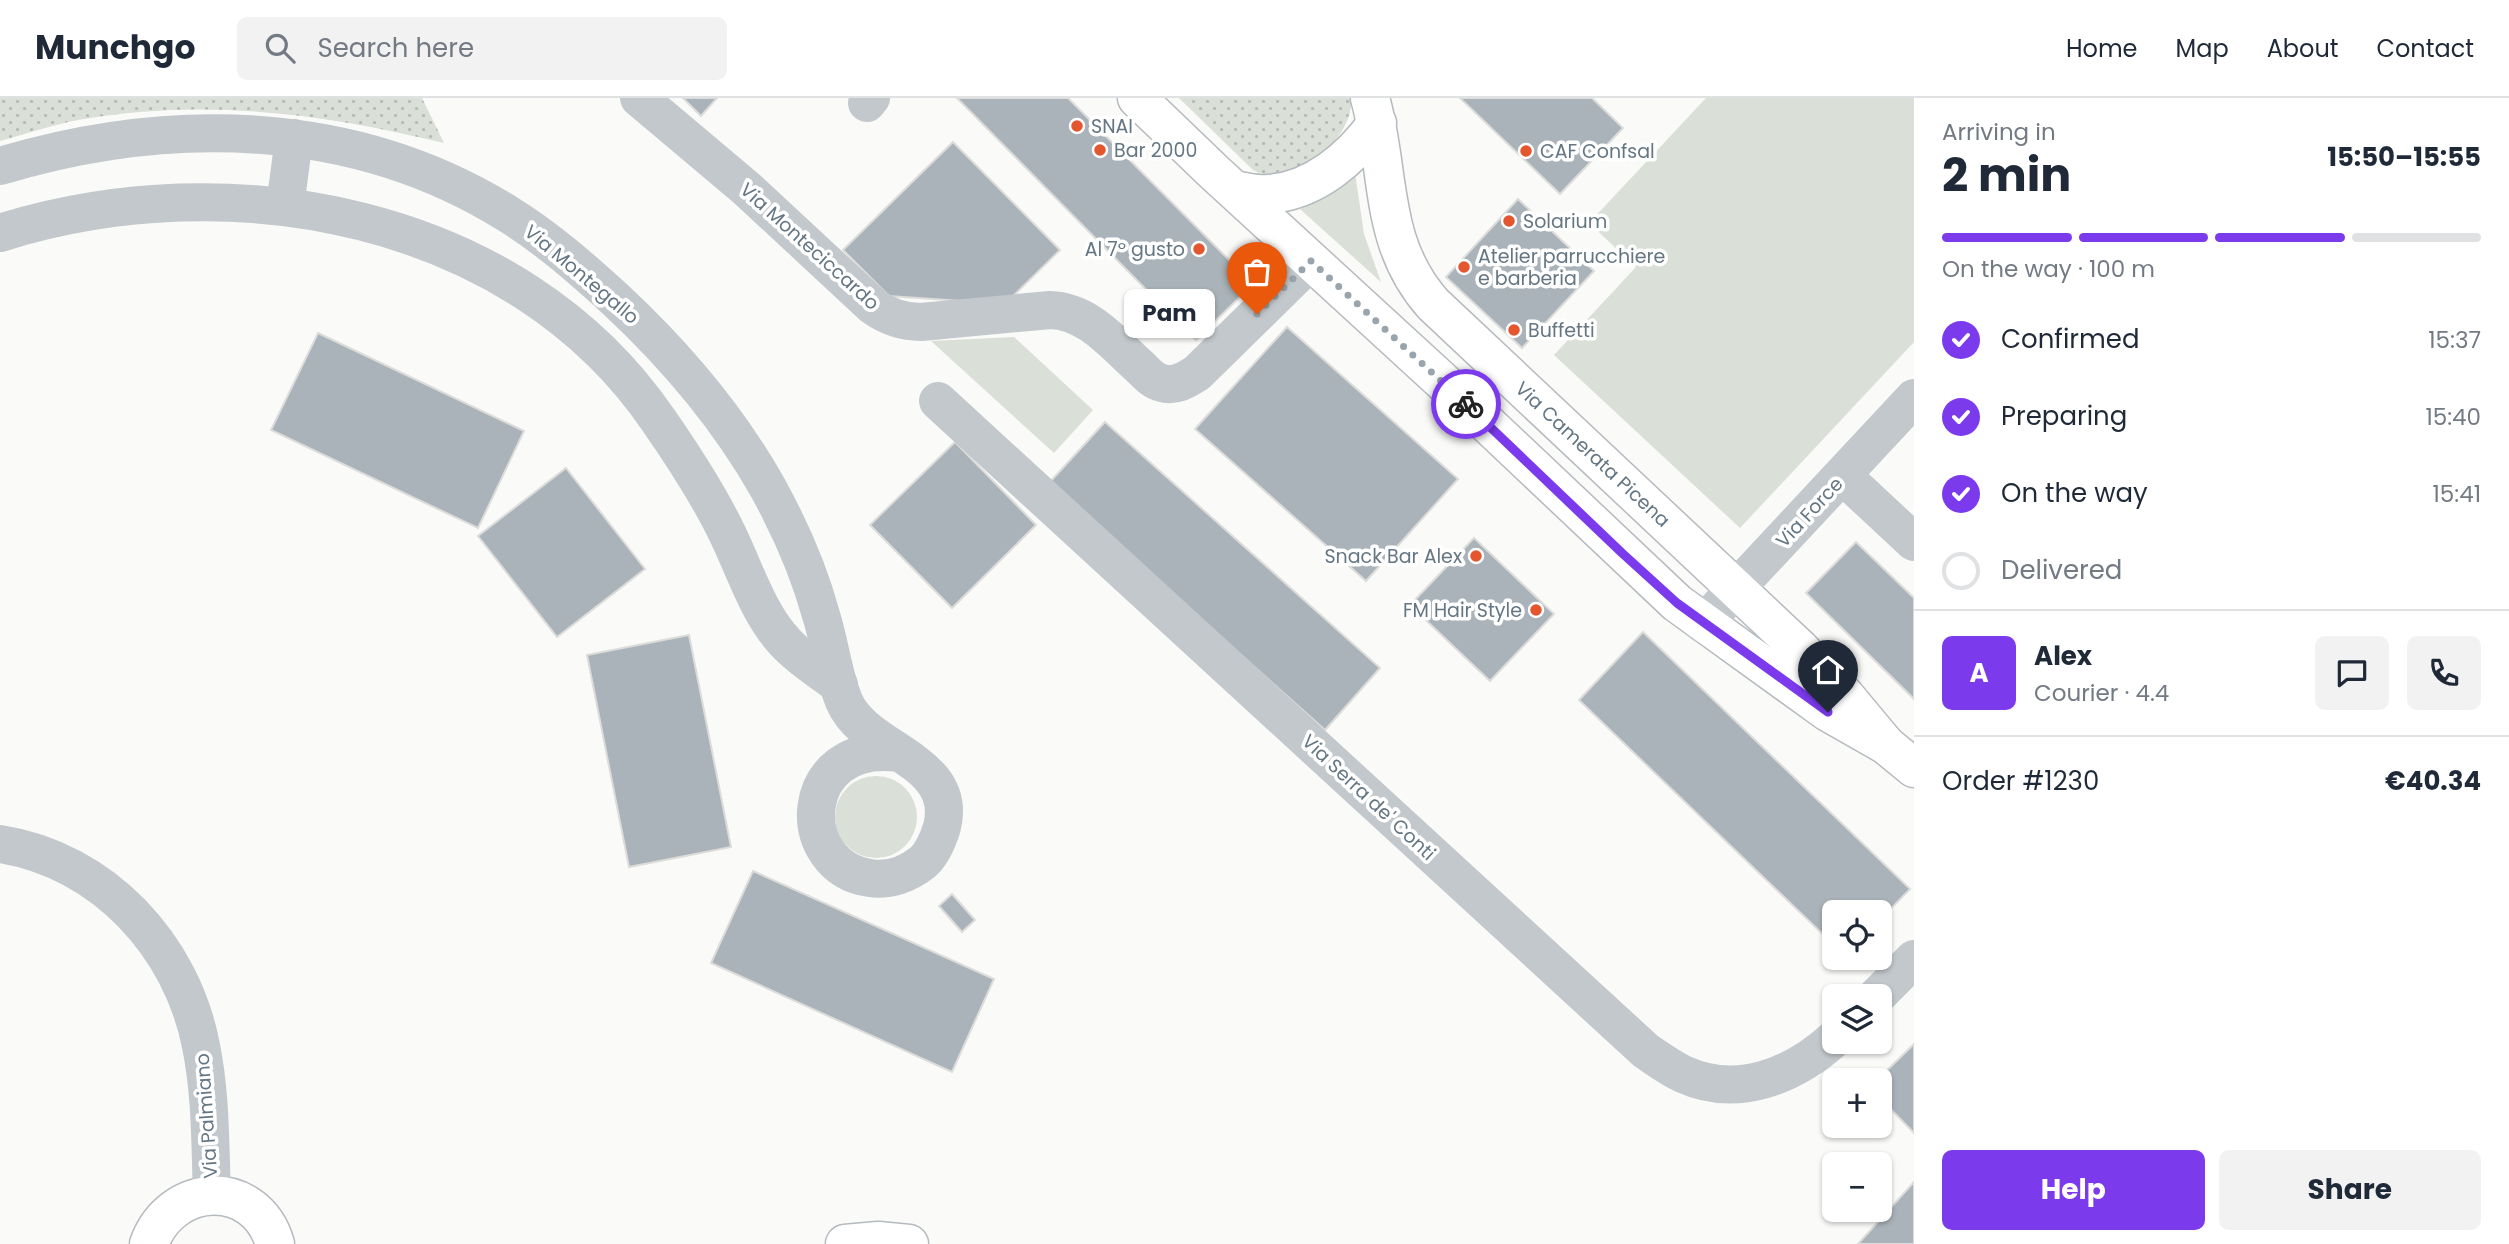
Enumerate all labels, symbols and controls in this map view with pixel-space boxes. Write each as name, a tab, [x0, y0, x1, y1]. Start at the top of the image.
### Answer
search box	[237, 17, 727, 80]
text: Munchgo	[35, 24, 195, 71]
icon: search	[261, 29, 299, 67]
text: Search here	[317, 30, 474, 66]
text: Home	[2066, 32, 2138, 65]
text: Map	[2176, 32, 2229, 65]
text: About	[2267, 32, 2338, 65]
text: Contact	[2376, 32, 2474, 65]
place label: SNAI	[1091, 113, 1133, 140]
text: Arriving in	[1942, 116, 2056, 148]
marker: SNAI	[1069, 118, 1085, 134]
place label: Bar 2000	[1114, 137, 1197, 164]
place label: CAF Confsal	[1540, 138, 1655, 165]
text: 15:50–15:55	[2327, 139, 2481, 175]
marker: Bar 2000	[1092, 142, 1108, 158]
marker: CAF Confsal	[1518, 143, 1534, 159]
text: 2 min	[1942, 143, 2071, 207]
street label: Via Monteciccardo	[734, 176, 885, 316]
place label: Solarium	[1523, 208, 1607, 235]
marker: Solarium	[1501, 213, 1517, 229]
street label: Via Montegallo	[519, 218, 645, 330]
place label: Al 7º gusto	[1085, 236, 1185, 263]
marker: Al 7º gusto	[1191, 241, 1207, 257]
pin	[1227, 242, 1287, 314]
place label: Atelier parrucchiere e barberia	[1478, 243, 1665, 292]
icon: bag	[1238, 253, 1276, 291]
text: On the way · 100 m	[1942, 253, 2155, 285]
marker: Atelier parrucchiere e barberia	[1456, 259, 1472, 275]
callout: Pam	[1124, 290, 1215, 339]
text: Pam	[1142, 297, 1197, 329]
place label: Buffetti	[1528, 317, 1595, 344]
icon: check	[1942, 321, 1980, 359]
text: Confirmed	[2001, 321, 2139, 357]
marker: Buffetti	[1506, 322, 1522, 338]
text: 15:37	[2428, 324, 2481, 356]
courier	[1431, 369, 1501, 439]
street label: Via Camerata Picena	[1509, 375, 1676, 533]
icon: bike	[1447, 385, 1485, 423]
icon: check	[1942, 398, 1980, 436]
text: Preparing	[2001, 398, 2127, 434]
text: 15:40	[2425, 401, 2481, 433]
street label: Via Force	[1770, 471, 1849, 554]
icon: check	[1942, 475, 1980, 513]
text: On the way	[2001, 475, 2148, 511]
text: 15:41	[2432, 478, 2481, 510]
place label: Snack Bar Alex	[1324, 543, 1462, 570]
marker: Snack Bar Alex	[1468, 548, 1484, 564]
text: Delivered	[2001, 552, 2122, 588]
place label: FM Hair Style	[1403, 597, 1522, 624]
marker: FM Hair Style	[1528, 602, 1544, 618]
button: chat	[2315, 636, 2389, 710]
button: phone	[2407, 636, 2481, 710]
text: Alex	[2034, 638, 2092, 674]
pin	[1798, 640, 1858, 712]
icon: home	[1809, 651, 1847, 689]
text: A	[1969, 655, 1989, 691]
text: Courier · 4.4	[2034, 677, 2169, 709]
street label: Via Serra de' Conti	[1296, 728, 1441, 866]
text: Order #1230	[1942, 763, 2099, 799]
text: €40.34	[2385, 763, 2481, 799]
map controls	[1822, 900, 1892, 1222]
button: locate	[1822, 900, 1892, 970]
button: layers	[1822, 984, 1892, 1054]
street label: Via Palmiano	[189, 1052, 224, 1179]
button: +	[1822, 1068, 1892, 1138]
button: Help	[1942, 1150, 2205, 1230]
button: Share	[2219, 1150, 2481, 1230]
button: −	[1822, 1152, 1892, 1222]

